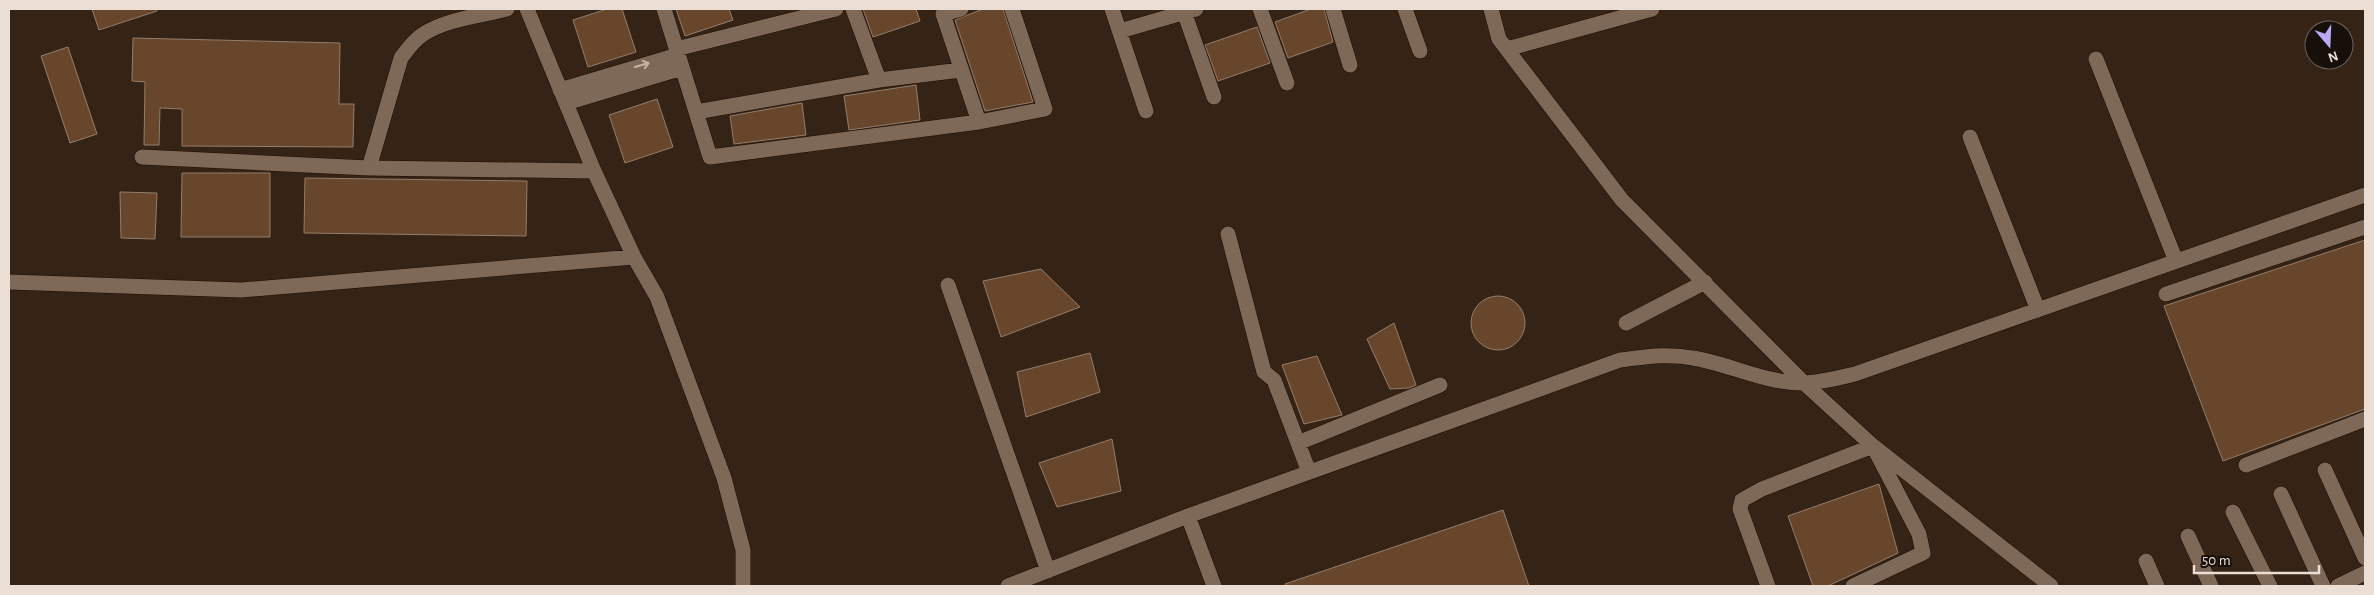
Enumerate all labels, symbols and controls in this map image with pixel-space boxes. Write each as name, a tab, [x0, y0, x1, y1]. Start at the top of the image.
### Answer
north arrow	[2304, 20, 2354, 70]
text: N	[2326, 48, 2340, 65]
one-way arrow	[634, 60, 650, 70]
scale bar	[2194, 542, 2319, 574]
text: 50 m	[2202, 553, 2231, 568]

